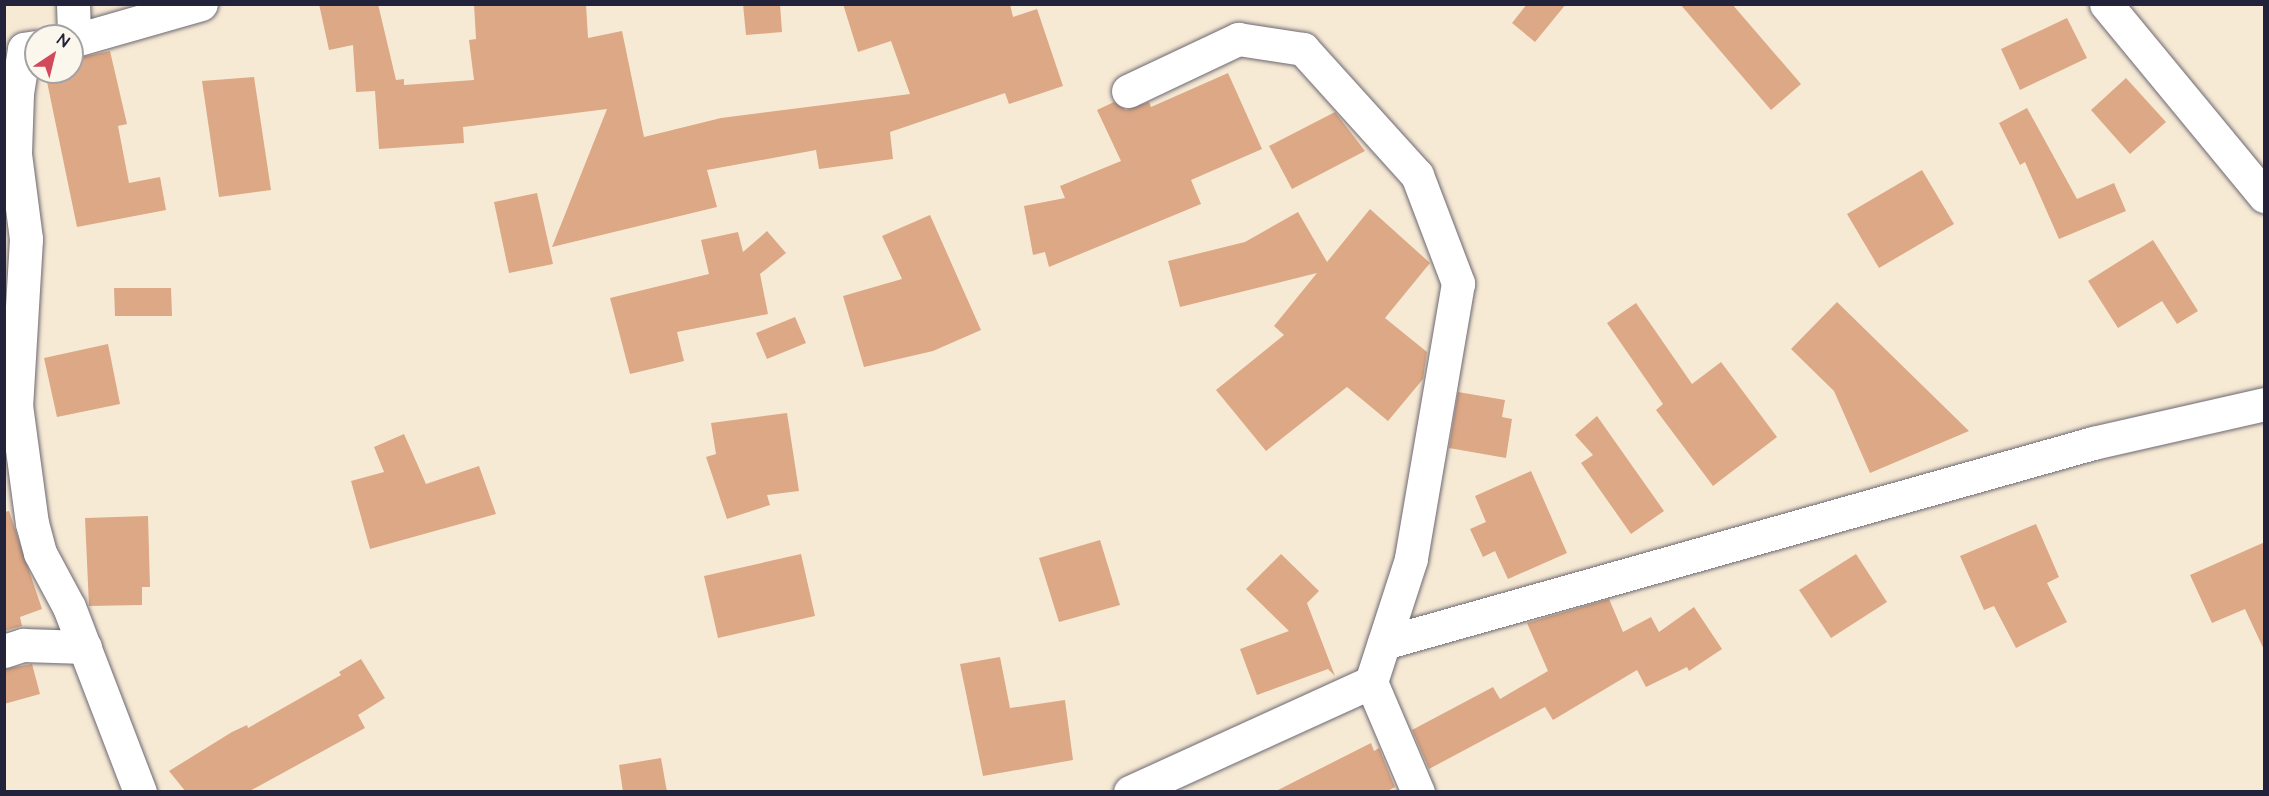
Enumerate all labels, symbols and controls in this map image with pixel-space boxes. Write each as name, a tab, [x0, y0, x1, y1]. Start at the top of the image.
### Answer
north arrow	[24, 24, 84, 84]
text: N	[53, 29, 74, 53]

